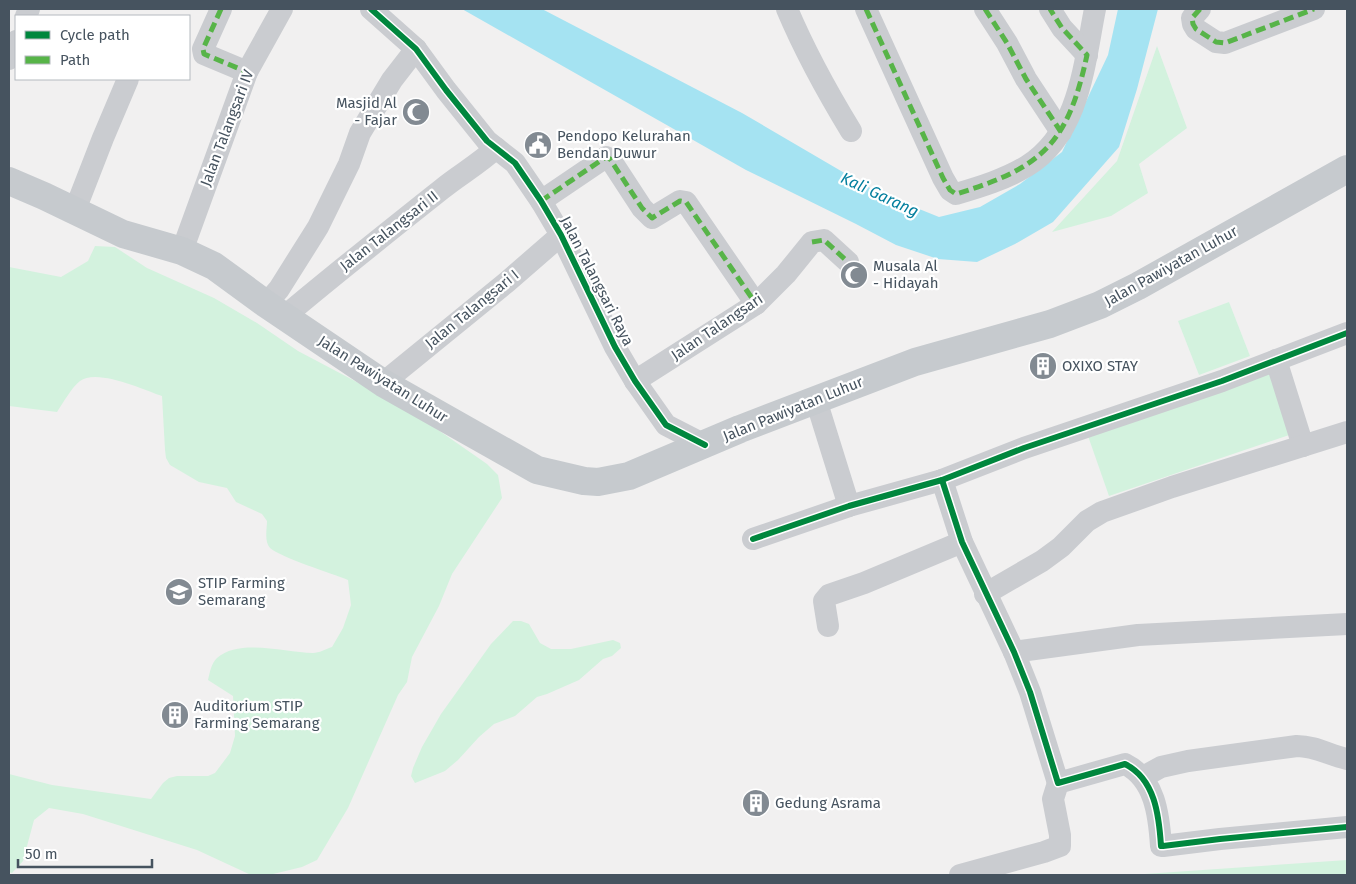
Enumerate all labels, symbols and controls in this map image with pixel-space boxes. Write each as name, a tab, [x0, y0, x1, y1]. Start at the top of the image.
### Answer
legend	[15, 15, 190, 80]
text: Cycle path	[60, 26, 130, 44]
text: Path	[60, 51, 90, 69]
street label: Jalan Talangsari IV	[196, 66, 258, 189]
place label: Masjid Al - Fajar	[336, 94, 398, 129]
mosque icon: Masjid Al - Fajar	[401, 97, 431, 127]
place label: Pendopo Kelurahan Bendan Duwur	[557, 127, 691, 162]
public building icon: Pendopo Kelurahan Bendan Duwur	[523, 130, 553, 160]
water label: Kali Garang	[838, 168, 922, 221]
street label: Jalan Talangsari II	[336, 187, 442, 275]
street label: Jalan Talangsari Raya	[557, 213, 637, 349]
street label: Jalan Pawiyatan Luhur	[1101, 222, 1241, 310]
place label: Musala Al - Hidayah	[873, 257, 938, 292]
mosque icon: Musala Al - Hidayah	[839, 260, 869, 290]
street label: Jalan Talangsari I	[422, 266, 522, 352]
street label: Jalan Talangsari	[668, 290, 766, 364]
street label: Jalan Pawiyatan Luhur	[315, 332, 451, 426]
building icon: OXIXO STAY	[1028, 351, 1058, 381]
place label: OXIXO STAY	[1062, 357, 1139, 375]
street label: Jalan Pawiyatan Luhur	[720, 373, 866, 445]
place label: STIP Farming Semarang	[198, 574, 285, 609]
school or university icon: STIP Farming Semarang	[164, 577, 194, 607]
place label: Auditorium STIP Farming Semarang	[194, 697, 320, 732]
building icon: Auditorium STIP Farming Semarang	[160, 700, 190, 730]
building icon: Gedung Asrama	[741, 788, 771, 818]
place label: Gedung Asrama	[775, 794, 881, 812]
scale bar	[18, 836, 151, 868]
text: 50 m	[25, 845, 58, 863]

